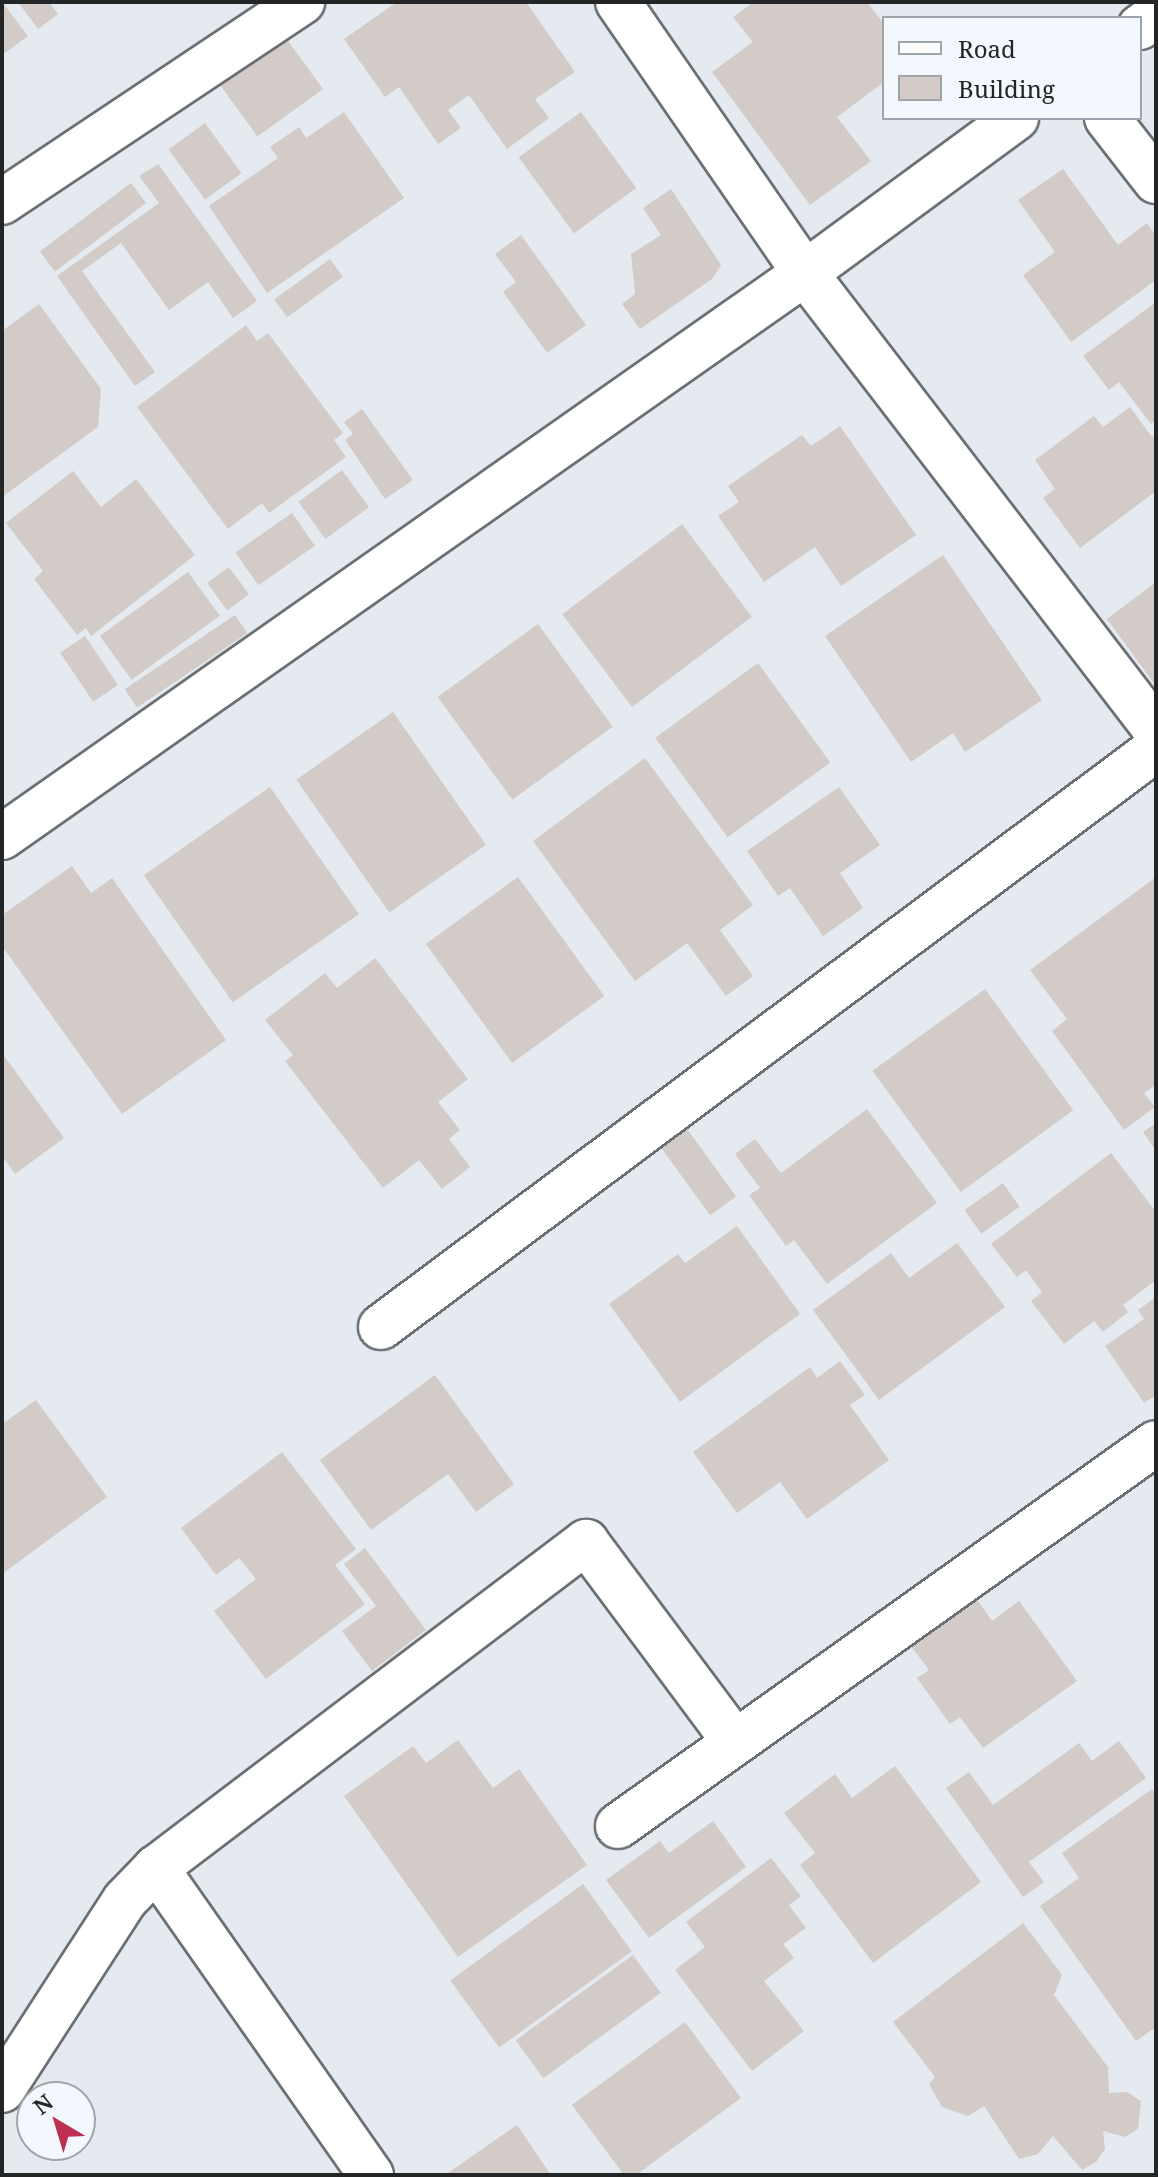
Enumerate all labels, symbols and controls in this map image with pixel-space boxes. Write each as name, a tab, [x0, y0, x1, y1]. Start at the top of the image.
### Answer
legend	[882, 16, 1142, 120]
text: Road	[958, 32, 1016, 65]
text: Building	[958, 72, 1055, 105]
north arrow	[16, 2081, 96, 2161]
text: N	[26, 2087, 59, 2121]

